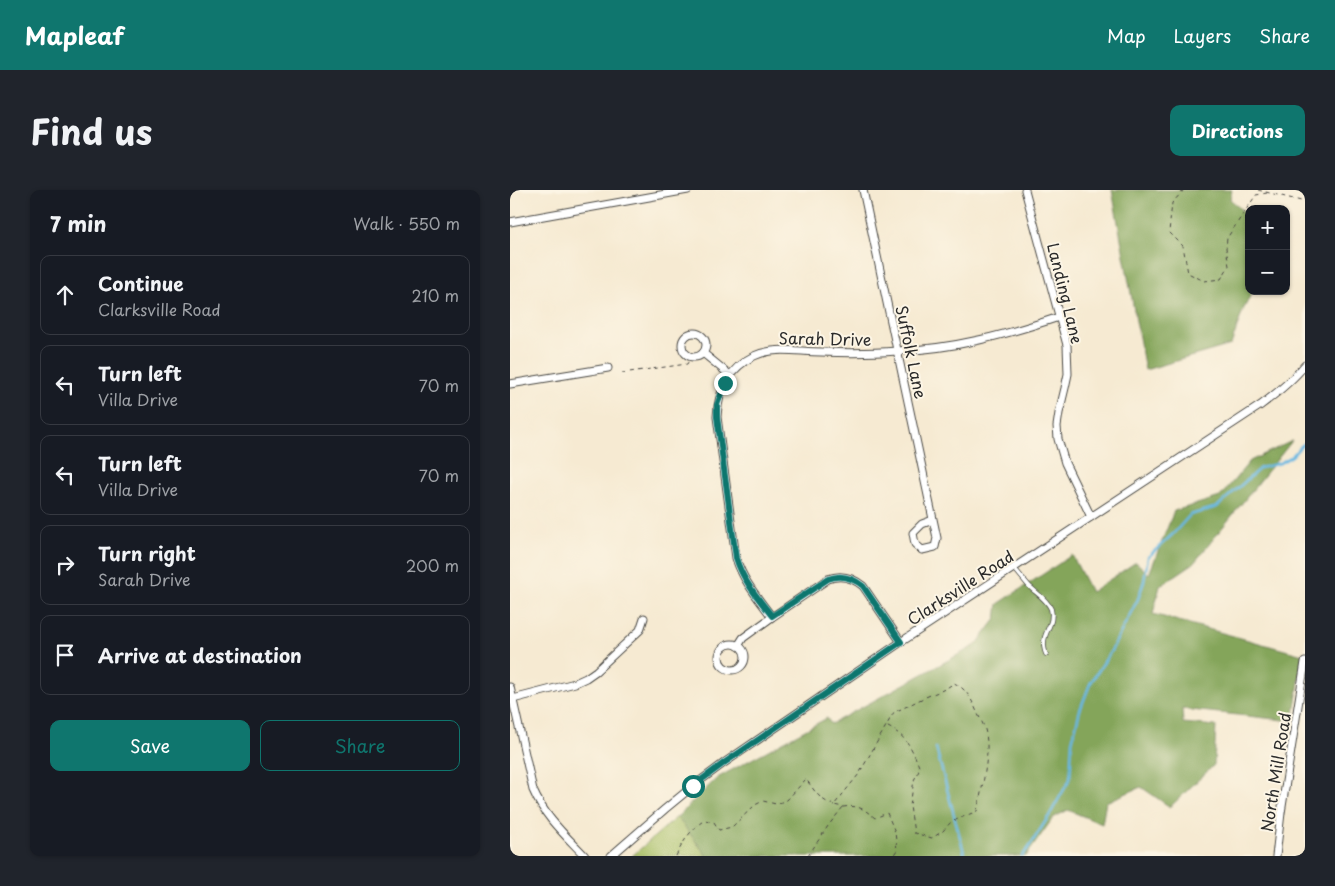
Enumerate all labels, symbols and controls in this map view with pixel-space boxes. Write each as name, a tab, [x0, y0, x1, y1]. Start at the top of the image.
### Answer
text: Mapleaf	[25, 17, 124, 53]
text: Map	[1107, 22, 1146, 49]
text: Layers	[1174, 22, 1231, 49]
text: Share	[1259, 22, 1310, 49]
text: Find us	[30, 104, 152, 157]
button: Directions	[1170, 105, 1305, 156]
map controls	[1245, 205, 1290, 295]
button: +	[1245, 205, 1290, 250]
text: 7 min	[50, 207, 106, 239]
text: Walk · 550 m	[353, 211, 460, 235]
street label: Landing Lane	[1042, 240, 1090, 346]
button: −	[1245, 250, 1290, 295]
text: Continue	[98, 269, 184, 297]
icon: ahead	[51, 281, 79, 309]
text: 210 m	[411, 283, 459, 307]
text: Clarksville Road	[98, 297, 221, 321]
street label: Suffolk Lane	[890, 303, 934, 401]
street label: Sarah Drive	[778, 325, 872, 351]
text: Turn left	[98, 359, 182, 387]
icon: left	[51, 371, 79, 399]
route end	[714, 372, 737, 395]
text: 70 m	[419, 373, 459, 397]
text: Villa Drive	[98, 387, 178, 411]
text: Turn left	[98, 449, 182, 477]
icon: left	[51, 461, 79, 489]
text: 70 m	[419, 463, 459, 487]
text: Villa Drive	[98, 477, 178, 501]
text: Turn right	[98, 539, 196, 567]
street label: Clarksville Road	[902, 544, 1018, 630]
icon: right	[51, 551, 79, 579]
text: 200 m	[406, 553, 459, 577]
text: Sarah Drive	[98, 567, 191, 591]
icon: arrive	[51, 641, 79, 669]
text: Arrive at destination	[98, 641, 302, 669]
street label: North Mill Road	[1254, 711, 1296, 833]
button: Save	[50, 720, 250, 771]
button: Share	[260, 720, 460, 771]
route start	[682, 775, 705, 798]

